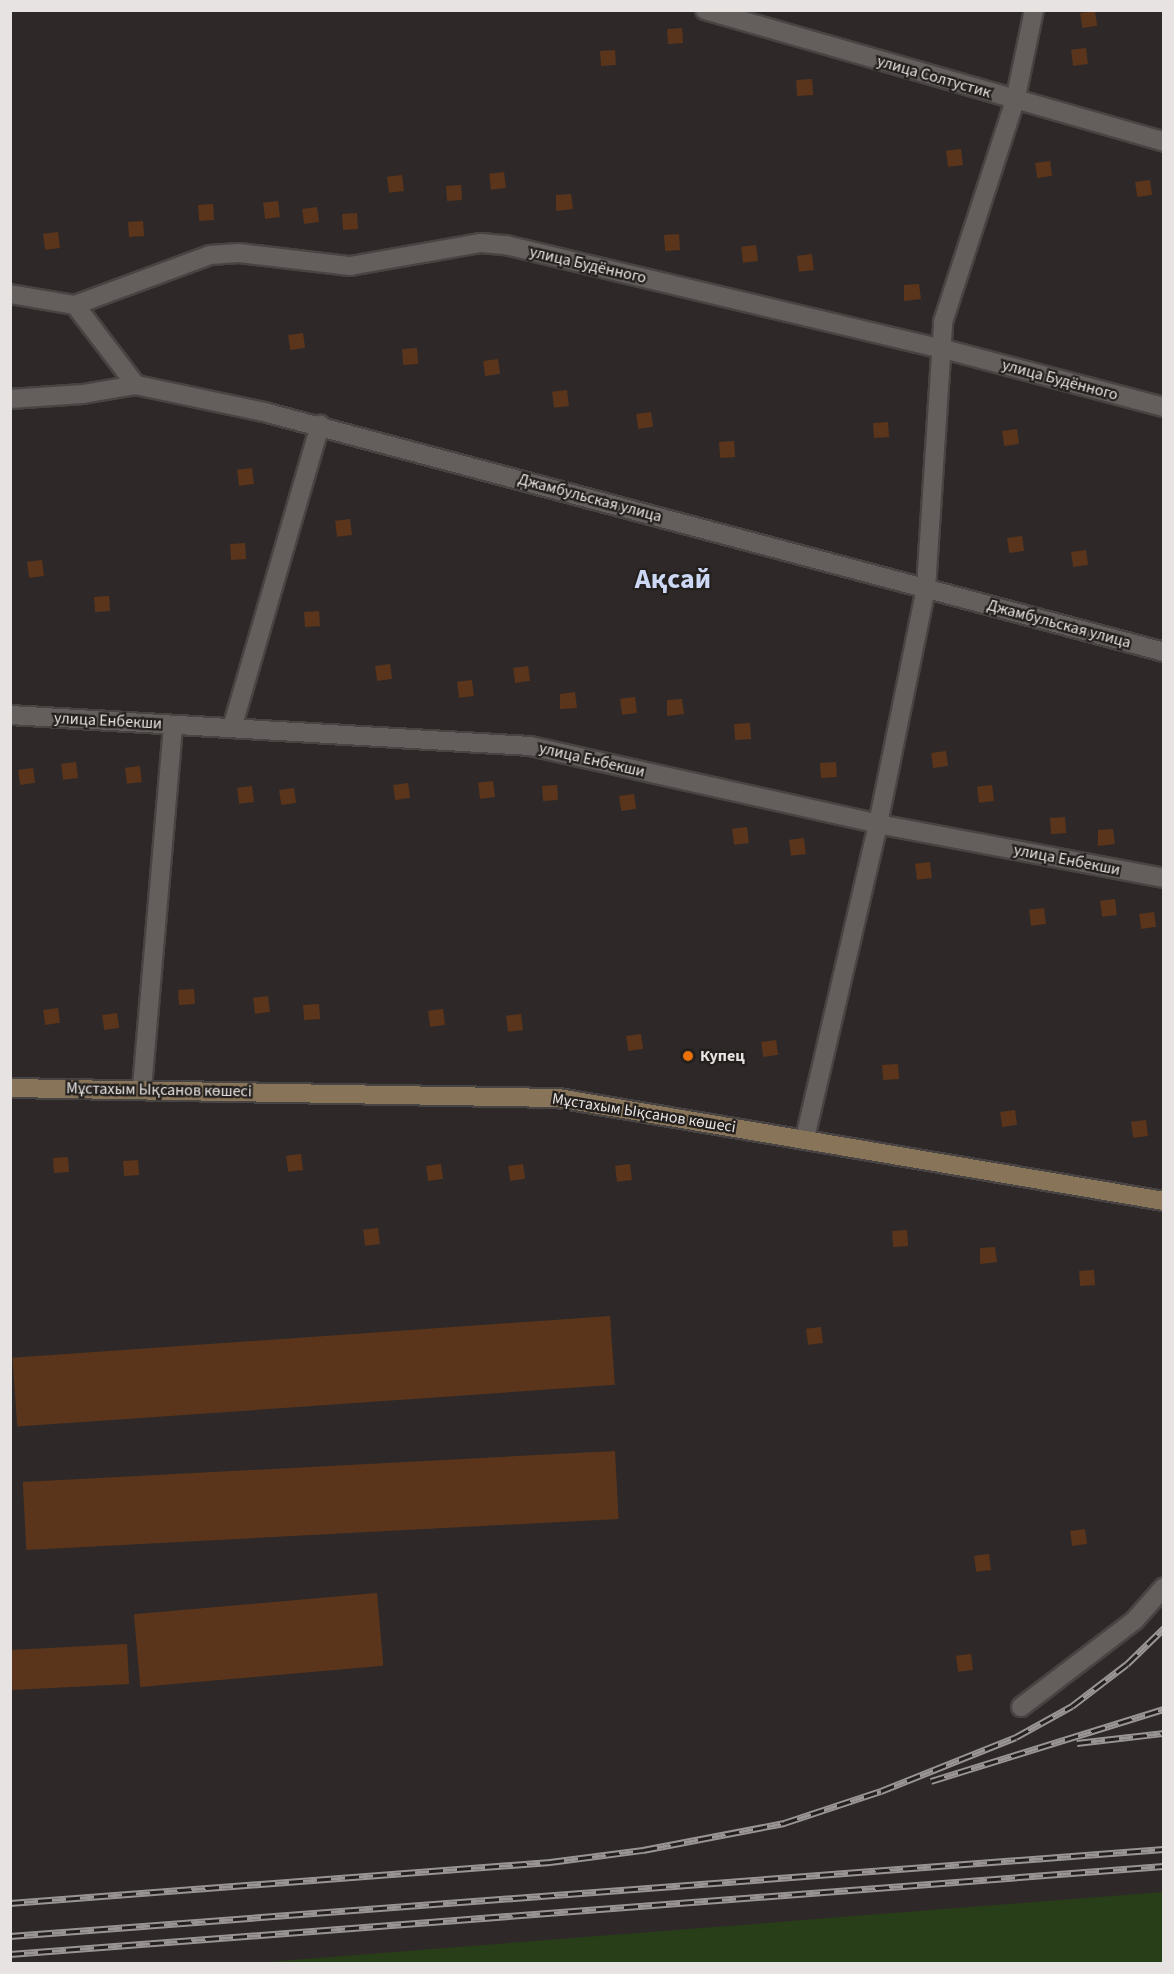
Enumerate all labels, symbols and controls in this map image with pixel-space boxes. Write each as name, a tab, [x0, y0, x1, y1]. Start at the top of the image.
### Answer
street label: улица Солтустик	[875, 52, 993, 102]
street label: улица Будённого	[528, 242, 648, 288]
street label: улица Будённого	[1000, 355, 1120, 405]
street label: Джамбульская улица	[516, 470, 664, 526]
district label: Ақсай	[635, 562, 711, 596]
street label: Джамбульская улица	[985, 596, 1133, 652]
street label: улица Енбекши	[53, 709, 163, 733]
street label: улица Енбекши	[537, 738, 647, 782]
street label: улица Енбекши	[1012, 840, 1122, 880]
place label: Купец	[700, 1046, 745, 1066]
marker: Купец	[681, 1049, 695, 1063]
street label: Мұстахым Ықсанов көшесі	[66, 1079, 252, 1101]
street label: Мұстахым Ықсанов көшесі	[551, 1089, 737, 1137]

